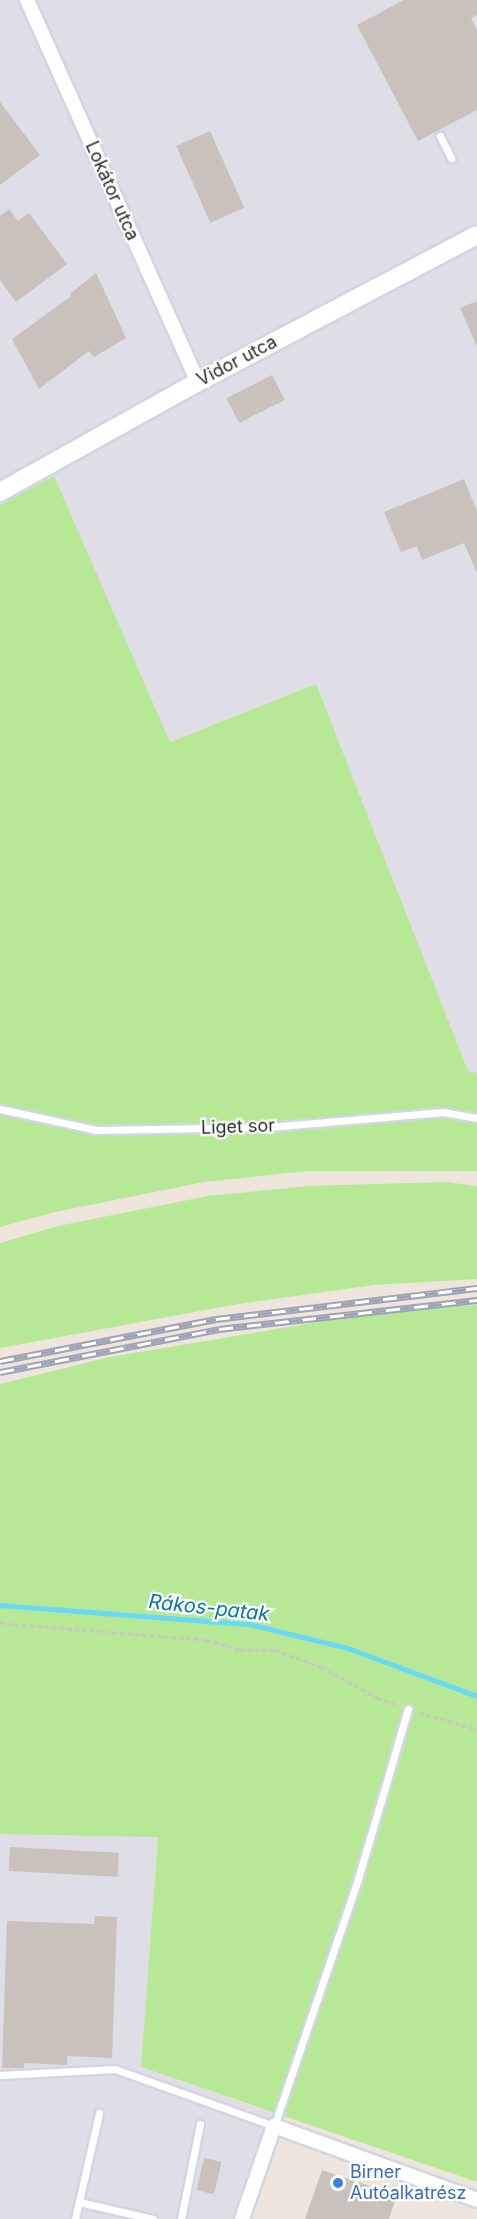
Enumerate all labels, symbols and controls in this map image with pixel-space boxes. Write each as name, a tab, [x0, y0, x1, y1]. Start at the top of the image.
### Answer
street label: Lokátor utca	[81, 138, 143, 244]
street label: Vidor utca	[193, 331, 281, 391]
street label: Liget sor	[201, 1115, 275, 1139]
water label: Rákos-patak	[147, 1590, 271, 1626]
place label: Birner Autóalkatrész	[350, 2162, 466, 2204]
marker: Birner Autóalkatrész	[331, 2176, 345, 2190]

